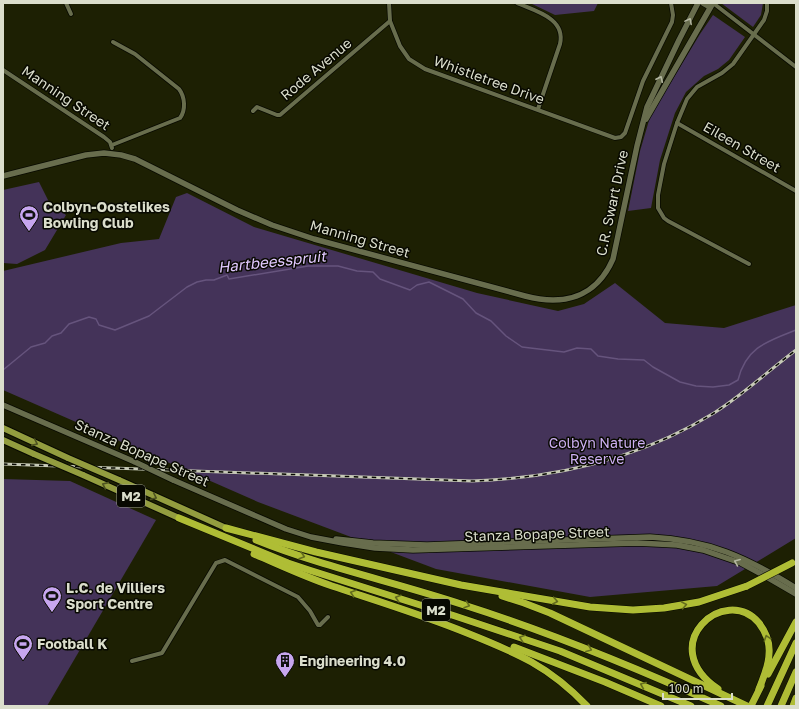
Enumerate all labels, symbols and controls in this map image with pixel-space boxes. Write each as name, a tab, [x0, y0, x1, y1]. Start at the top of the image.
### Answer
one-way arrow	[684, 18, 691, 26]
street label: Rode Avenue	[277, 34, 355, 103]
street label: Whistletree Drive	[431, 52, 547, 107]
street label: Manning Street	[19, 62, 114, 133]
one-way arrow	[655, 75, 663, 83]
street label: Eileen Street	[701, 118, 784, 176]
street label: C.R. Swart Drive	[592, 148, 631, 257]
place label: Colbyn-Oostelikes Bowling Club	[43, 198, 170, 231]
sports icon: Colbyn-Oostelikes Bowling Club	[18, 204, 40, 232]
street label: Manning Street	[308, 216, 412, 261]
water label: Hartbeesspruit	[217, 246, 329, 276]
street label: Stanza Bopape Street	[72, 415, 212, 490]
park label: Colbyn Nature Reserve	[549, 434, 645, 467]
one-way arrow	[31, 438, 39, 446]
one-way arrow	[102, 482, 110, 490]
road number: M2	[117, 485, 145, 507]
one-way arrow	[150, 492, 157, 500]
street label: Stanza Bopape Street	[464, 522, 610, 545]
one-way arrow	[298, 551, 305, 560]
one-way arrow	[734, 559, 742, 567]
place label: L.C. de Villiers Sport Centre	[66, 579, 165, 612]
sports icon: L.C. de Villiers Sport Centre	[41, 585, 63, 613]
one-way arrow	[350, 589, 357, 597]
one-way arrow	[395, 594, 402, 603]
one-way arrow	[552, 596, 558, 605]
road number: M2	[422, 599, 450, 621]
one-way arrow	[463, 601, 470, 609]
one-way arrow	[681, 601, 687, 610]
sports icon: Football K	[12, 633, 34, 661]
one-way arrow	[518, 634, 525, 642]
place label: Football K	[37, 635, 107, 652]
one-way arrow	[763, 635, 772, 642]
one-way arrow	[586, 645, 593, 653]
building icon: Engineering 4.0	[274, 650, 296, 678]
place label: Engineering 4.0	[299, 652, 406, 669]
scale bar	[663, 675, 732, 701]
text: 100 m	[669, 681, 703, 696]
one-way arrow	[639, 682, 647, 690]

